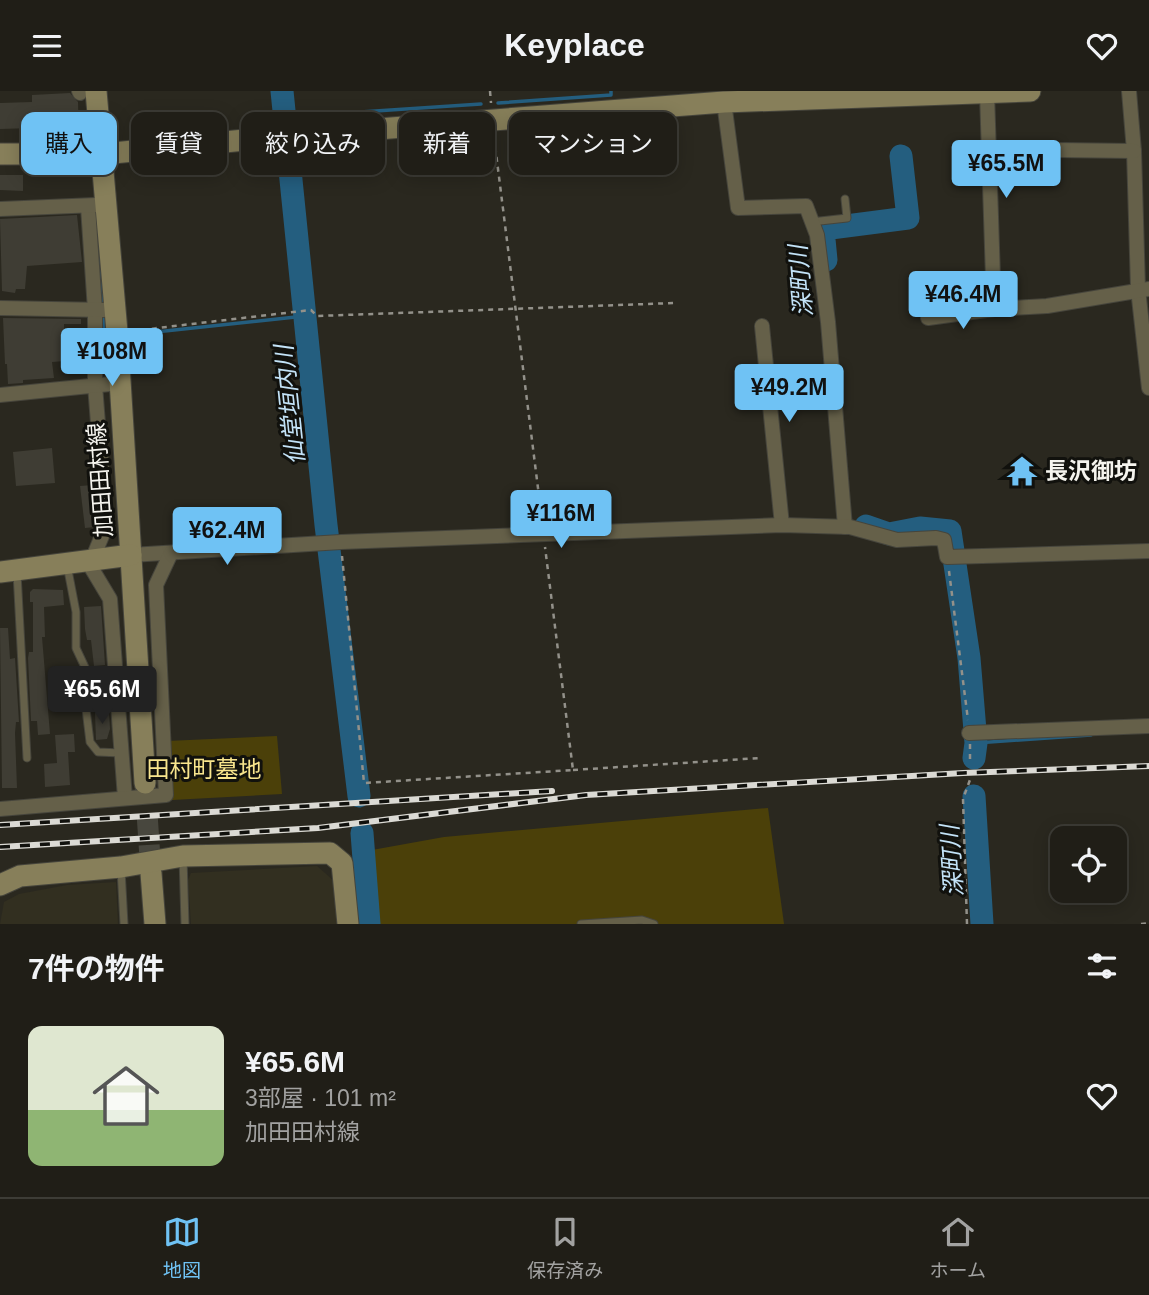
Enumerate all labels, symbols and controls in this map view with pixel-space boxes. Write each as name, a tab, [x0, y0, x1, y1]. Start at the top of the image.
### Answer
icon: menu	[28, 27, 66, 65]
text: Keyplace	[504, 27, 645, 63]
icon: heart	[1083, 27, 1121, 65]
chip: 購入	[21, 112, 117, 175]
chip: 賃貸	[131, 112, 227, 175]
chip: 絞り込み	[241, 112, 385, 175]
chip: 新着	[399, 112, 495, 175]
chip: マンション	[509, 112, 677, 175]
pin: ¥65.5M	[949, 141, 1063, 200]
text: ¥65.5M	[968, 150, 1044, 176]
water label: 深町川	[784, 241, 817, 318]
pin: ¥46.4M	[906, 271, 1020, 331]
text: ¥46.4M	[925, 281, 1001, 307]
pin: ¥108M	[63, 329, 161, 388]
text: ¥108M	[77, 338, 147, 364]
water label: 仙堂垣内川	[269, 341, 309, 466]
pin: ¥49.2M	[732, 365, 846, 424]
text: ¥49.2M	[751, 374, 827, 400]
street label: 加田田村線	[83, 422, 117, 538]
temple icon: 長沢御坊	[1005, 454, 1039, 488]
place label: 長沢御坊	[1045, 458, 1137, 484]
pin: ¥116M	[512, 491, 610, 550]
text: ¥116M	[526, 500, 596, 526]
pin: ¥62.4M	[170, 507, 284, 567]
text: ¥62.4M	[189, 517, 265, 543]
pin: ¥65.6M	[45, 667, 159, 726]
text: ¥65.6M	[64, 676, 140, 702]
park label: 田村町墓地	[147, 756, 262, 782]
water label: 深町川	[935, 821, 967, 898]
map controls	[1050, 826, 1127, 903]
button: locate	[1050, 826, 1127, 903]
icon: filters	[1083, 947, 1121, 985]
text: 7件の物件	[28, 952, 165, 985]
text: ¥65.6M	[245, 1045, 345, 1078]
icon: home	[84, 1054, 168, 1138]
icon: heart	[1083, 1077, 1121, 1115]
text: 3部屋 · 101 m²	[245, 1085, 396, 1111]
text: 加田田村線	[245, 1119, 360, 1145]
tab: 地図	[163, 1213, 201, 1282]
tab: 保存済み	[527, 1213, 603, 1282]
tab: ホーム	[929, 1213, 986, 1282]

